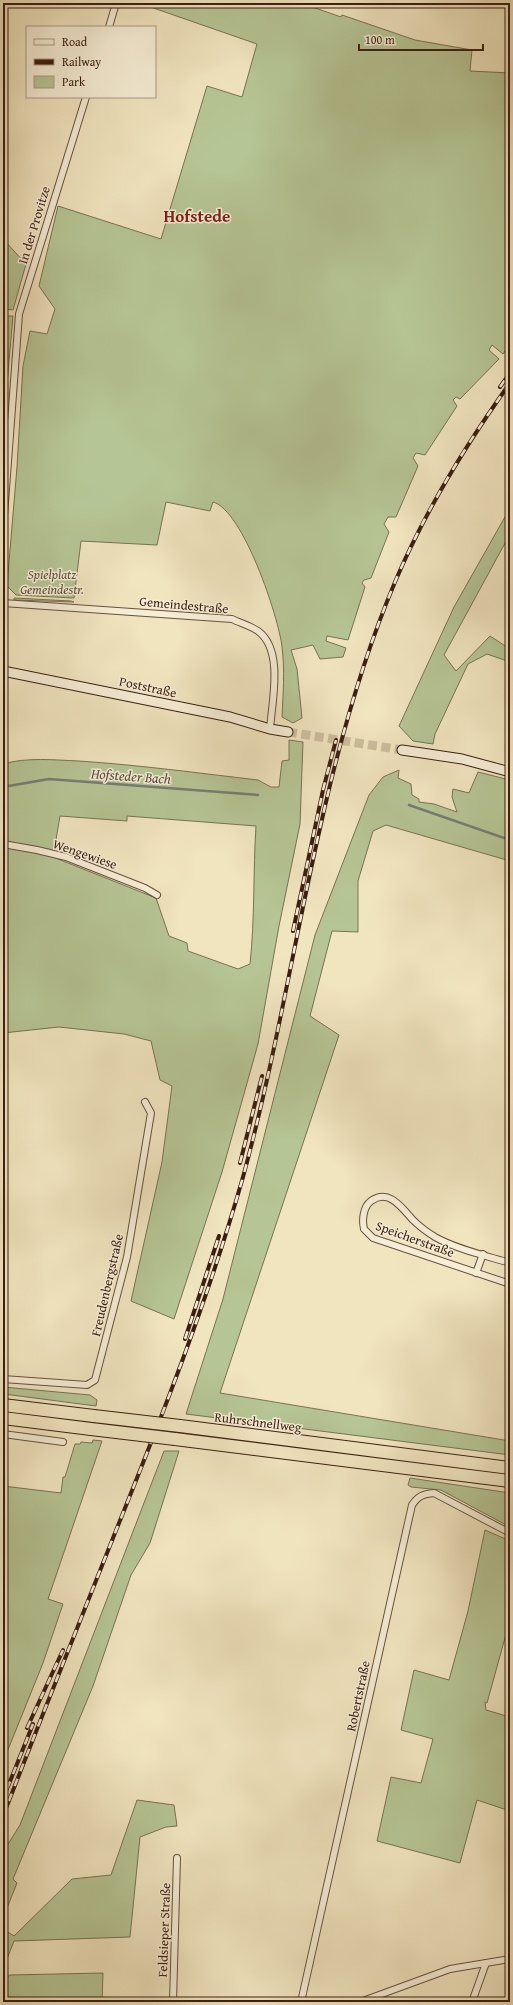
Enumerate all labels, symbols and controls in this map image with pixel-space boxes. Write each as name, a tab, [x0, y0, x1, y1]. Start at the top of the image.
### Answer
legend	[26, 26, 156, 98]
scale bar	[359, 26, 483, 52]
text: 100 m	[365, 31, 395, 48]
text: Road	[62, 33, 88, 50]
text: Railway	[62, 53, 101, 70]
text: Park	[62, 73, 86, 90]
street label: In der Provitze	[13, 184, 55, 266]
district label: Hofstede	[164, 203, 230, 228]
park label: Spielplatz Gemeindestr.	[20, 565, 84, 599]
street label: Gemeindestraße	[139, 592, 229, 618]
street label: Poststraße	[118, 672, 178, 702]
water label: Hofsteder Bach	[89, 763, 172, 789]
street label: Wengewiese	[50, 834, 120, 874]
street label: Speicherstraße	[373, 1216, 457, 1262]
street label: Freudenbergstraße	[86, 1232, 128, 1338]
street label: Ruhrschnellweg	[213, 1407, 303, 1437]
street label: Robertstraße	[341, 1659, 375, 1733]
street label: Feldsieper Straße	[153, 1882, 175, 1978]

